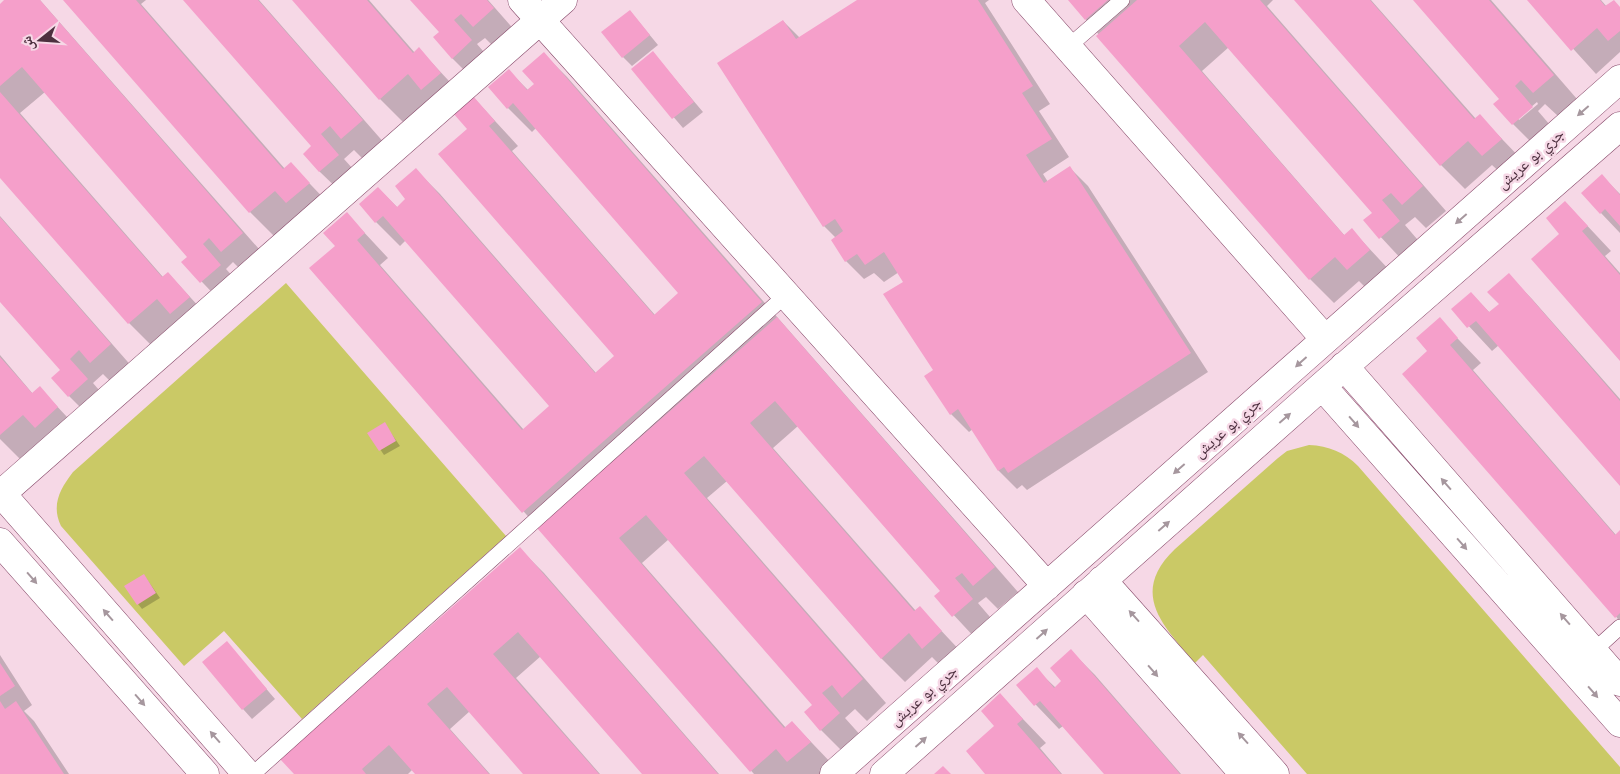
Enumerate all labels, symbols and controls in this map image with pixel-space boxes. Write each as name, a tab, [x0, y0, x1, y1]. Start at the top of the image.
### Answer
north arrow	[15, 15, 65, 65]
text: ش	[16, 34, 38, 54]
one-way arrow	[1577, 106, 1590, 117]
street label: جري بو عريش	[1491, 122, 1570, 195]
one-way arrow	[1456, 213, 1468, 225]
one-way arrow	[1295, 356, 1307, 368]
street label: جري بو عريش	[1188, 391, 1267, 464]
one-way arrow	[1279, 412, 1291, 424]
one-way arrow	[1349, 416, 1360, 429]
one-way arrow	[1173, 464, 1186, 475]
one-way arrow	[1441, 477, 1452, 490]
one-way arrow	[1157, 520, 1169, 532]
one-way arrow	[1456, 537, 1468, 549]
one-way arrow	[26, 572, 38, 584]
one-way arrow	[103, 609, 114, 622]
one-way arrow	[1129, 610, 1140, 623]
one-way arrow	[1559, 614, 1571, 626]
one-way arrow	[1035, 628, 1048, 639]
street label: جري بو عريش	[884, 659, 963, 732]
one-way arrow	[1147, 664, 1159, 676]
one-way arrow	[1587, 685, 1599, 697]
one-way arrow	[134, 694, 145, 706]
one-way arrow	[210, 731, 221, 744]
one-way arrow	[1237, 731, 1248, 744]
one-way arrow	[914, 736, 927, 747]

